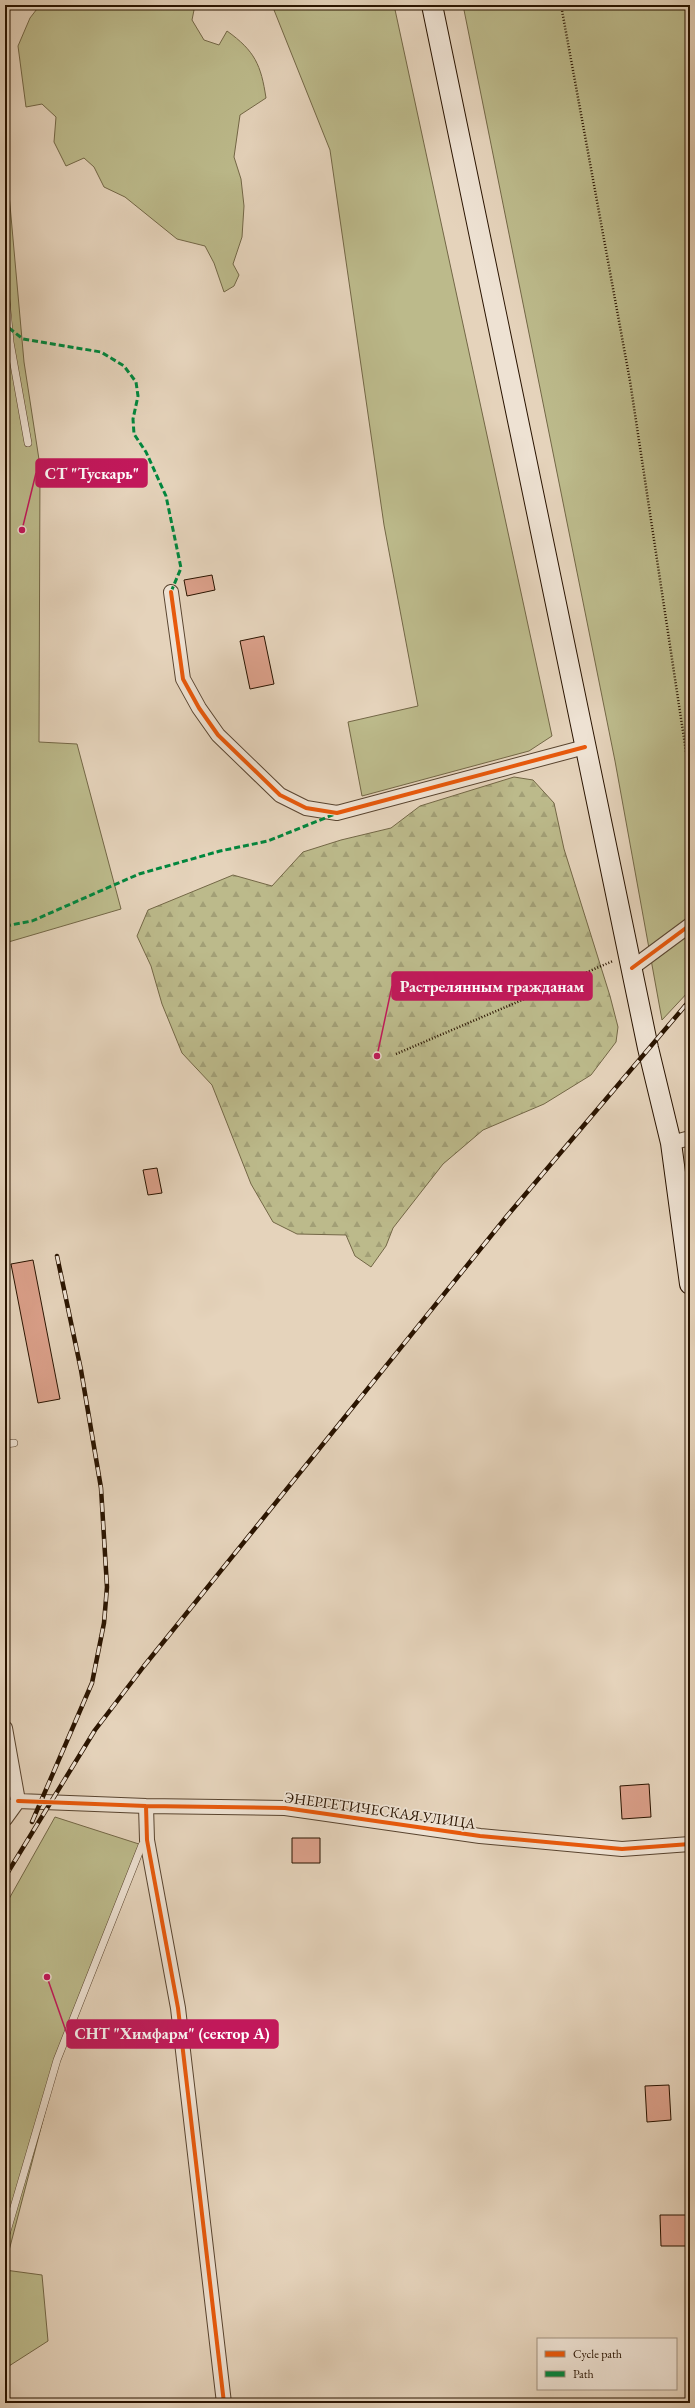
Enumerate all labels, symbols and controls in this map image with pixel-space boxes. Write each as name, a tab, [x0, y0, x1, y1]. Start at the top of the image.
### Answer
callout: СТ "Тускарь"	[36, 459, 147, 487]
text: СТ "Тускарь"	[45, 463, 139, 484]
callout: Растрелянным гражданам	[392, 972, 592, 1000]
text: Растрелянным гражданам	[400, 976, 585, 997]
street label: ЭНЕРГЕТИЧЕСКАЯ УЛИЦА	[283, 1787, 477, 1833]
callout: СНТ "Химфарм" (сектор А)	[67, 2020, 278, 2048]
text: СНТ "Химфарм" (сектор А)	[74, 2023, 270, 2044]
legend	[537, 2338, 677, 2390]
text: Cycle path	[573, 2346, 622, 2362]
text: Path	[573, 2366, 594, 2382]

